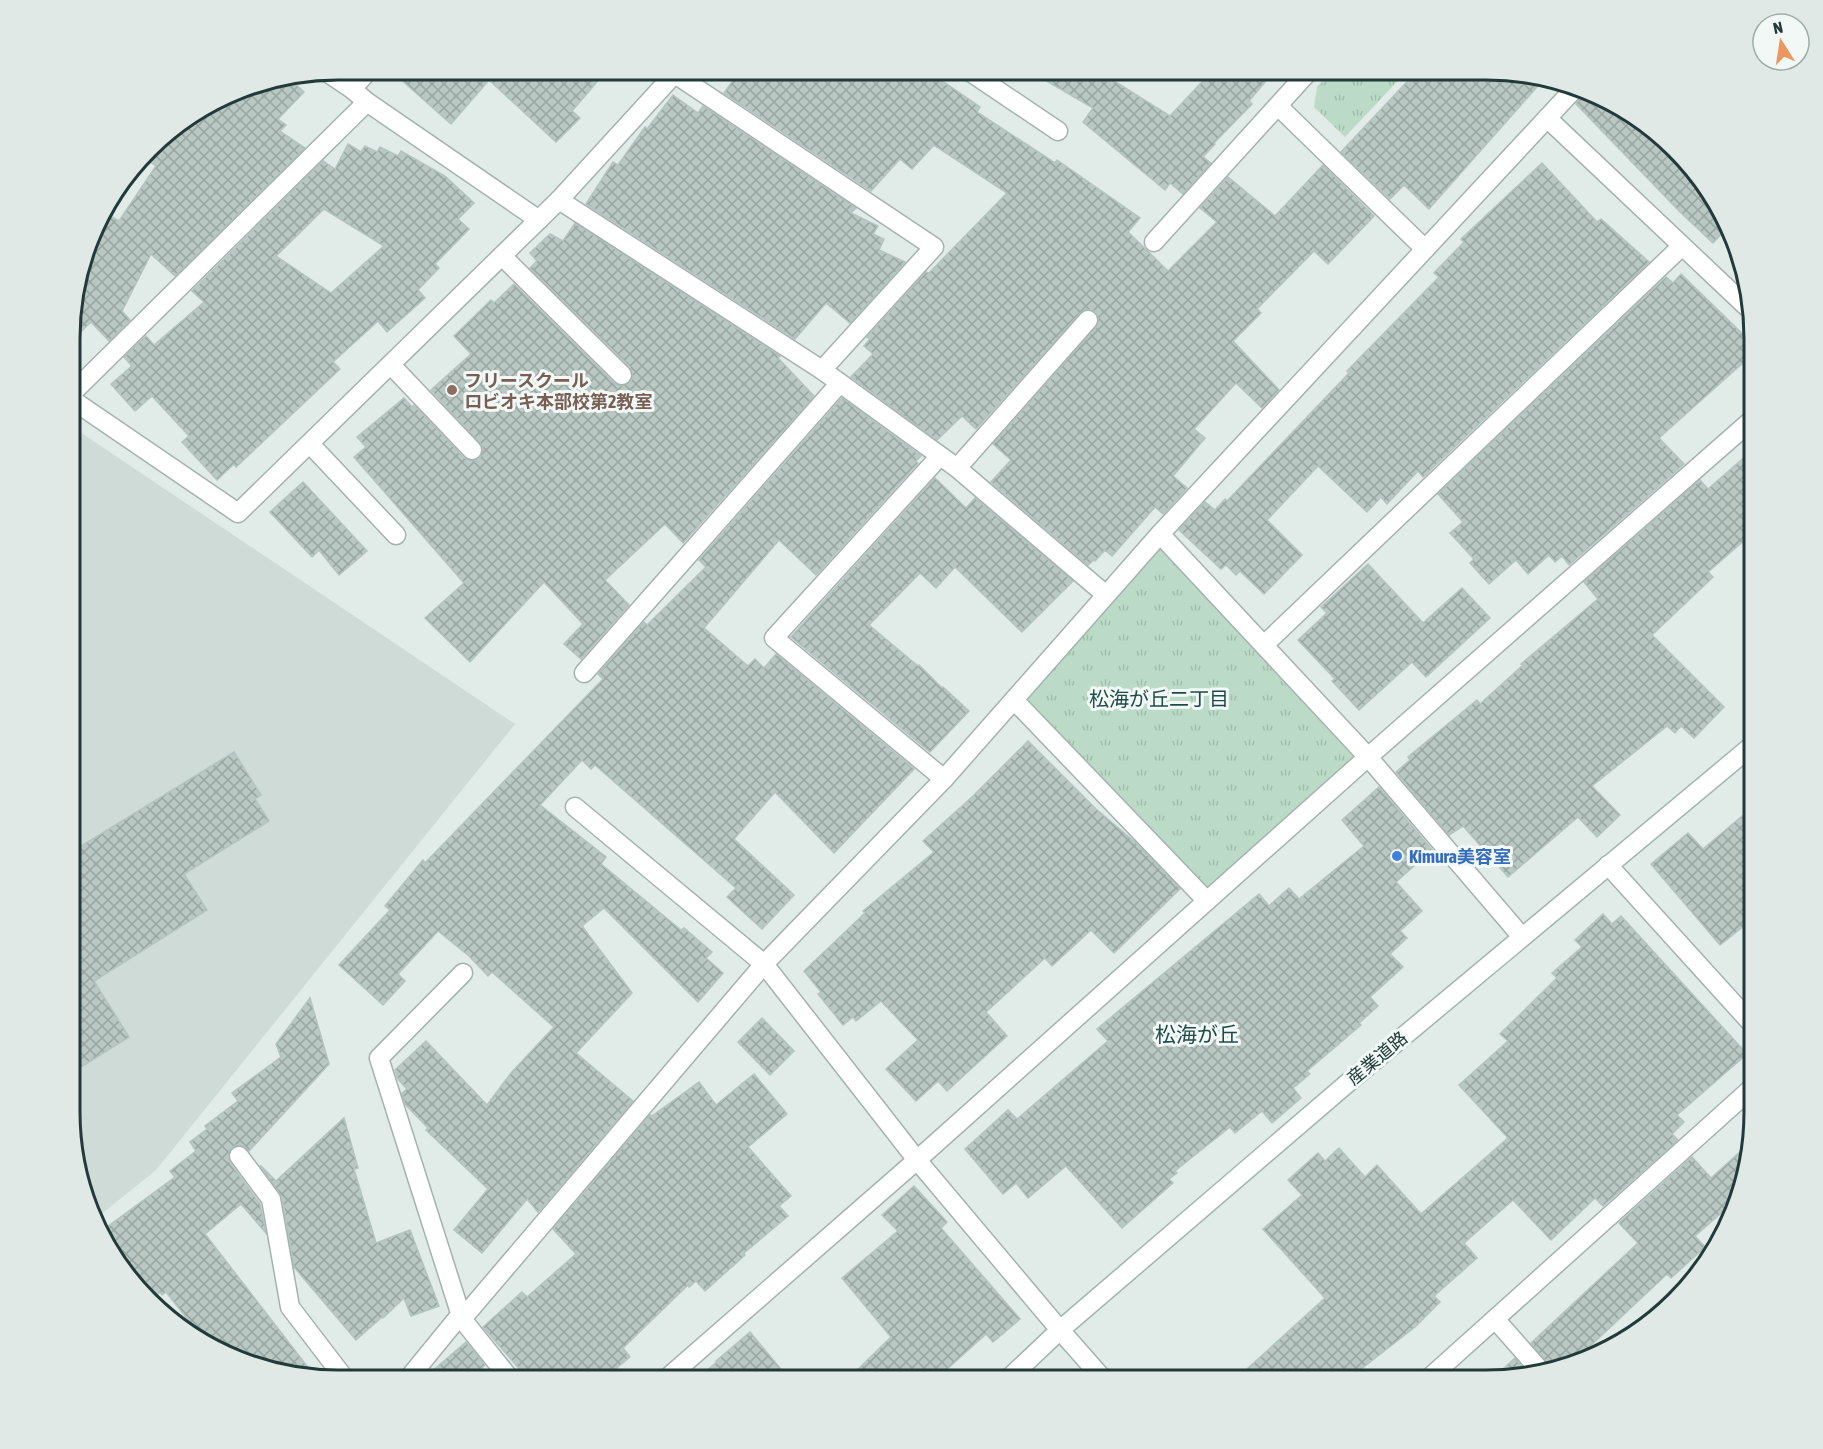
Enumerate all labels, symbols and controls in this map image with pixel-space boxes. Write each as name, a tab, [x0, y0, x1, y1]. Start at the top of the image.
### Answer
north arrow	[1751, 12, 1811, 72]
text: N	[1771, 18, 1784, 37]
place label: フリースクール ロビオキ本部校第2教室	[464, 370, 652, 412]
marker: フリースクール ロビオキ本部校第2教室	[445, 383, 459, 397]
district label: 松海が丘二丁目	[1089, 687, 1229, 710]
place label: Kimura美容室	[1409, 846, 1511, 867]
marker: Kimura美容室	[1390, 849, 1404, 863]
district label: 松海が丘	[1155, 1022, 1239, 1046]
street label: 産業道路	[1343, 1027, 1411, 1089]

